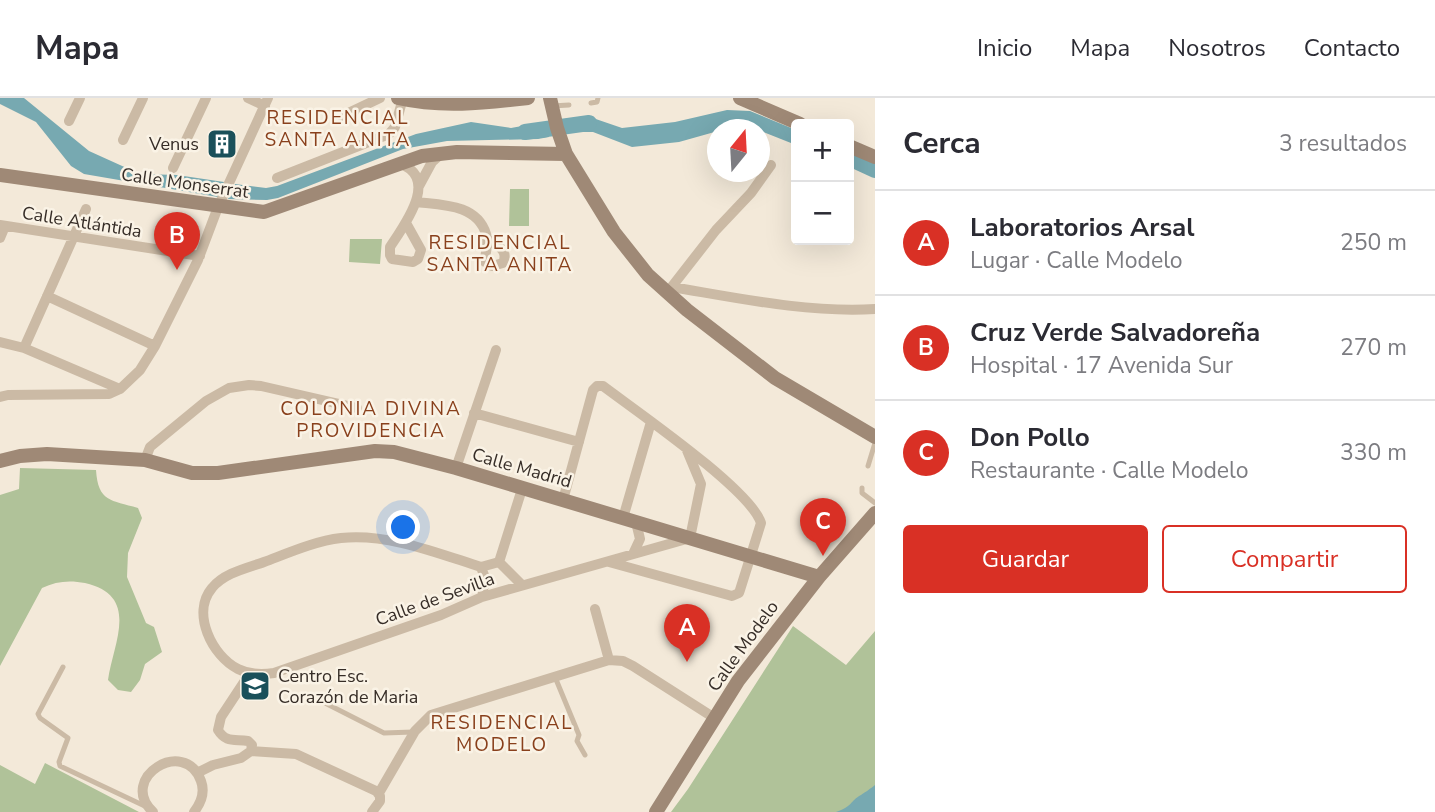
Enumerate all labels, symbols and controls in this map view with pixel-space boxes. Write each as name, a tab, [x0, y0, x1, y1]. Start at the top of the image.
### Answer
text: Mapa	[35, 26, 120, 71]
text: Inicio	[977, 32, 1032, 64]
text: Mapa	[1070, 32, 1130, 64]
text: Nosotros	[1168, 32, 1266, 64]
text: Contacto	[1304, 32, 1400, 64]
district label: RESIDENCIAL SANTA ANITA	[265, 105, 411, 153]
north arrow	[707, 119, 770, 182]
map controls	[791, 119, 854, 245]
button: +	[791, 119, 854, 182]
text: Cerca	[903, 123, 981, 164]
building icon: Venus	[205, 127, 239, 161]
text: 3 resultados	[1279, 128, 1407, 159]
place label: Venus	[148, 132, 199, 156]
street label: Calle Monserrat	[120, 162, 251, 204]
button: −	[791, 182, 854, 245]
street label: Calle Atlántida	[20, 201, 144, 243]
text: Laboratorios Arsal	[970, 210, 1195, 245]
pin: B	[154, 212, 200, 270]
text: A	[917, 227, 935, 258]
text: 250 m	[1340, 227, 1407, 258]
district label: RESIDENCIAL SANTA ANITA	[427, 230, 573, 278]
text: Lugar · Calle Modelo	[970, 245, 1183, 276]
text: Cruz Verde Salvadoreña	[970, 315, 1260, 350]
text: B	[918, 332, 934, 363]
text: 270 m	[1340, 332, 1407, 363]
text: Hospital · 17 Avenida Sur	[970, 350, 1233, 381]
district label: COLONIA DIVINA PROVIDENCIA	[280, 396, 462, 444]
text: Don Pollo	[970, 420, 1090, 455]
text: C	[918, 437, 934, 468]
text: 330 m	[1340, 437, 1407, 468]
street label: Calle Madrid	[469, 442, 575, 494]
text: Restaurante · Calle Modelo	[970, 455, 1249, 486]
pin: C	[800, 498, 846, 556]
your location	[386, 510, 420, 544]
button: Guardar	[903, 525, 1148, 593]
button: Compartir	[1162, 525, 1407, 593]
street label: Calle de Sevilla	[372, 566, 498, 632]
street label: Calle Modelo	[702, 596, 784, 696]
pin: A	[664, 604, 710, 662]
place label: Centro Esc. Corazón de Maria	[278, 664, 418, 709]
school or university icon: Centro Esc. Corazón de Maria	[238, 669, 272, 703]
district label: RESIDENCIAL MODELO	[430, 710, 574, 758]

